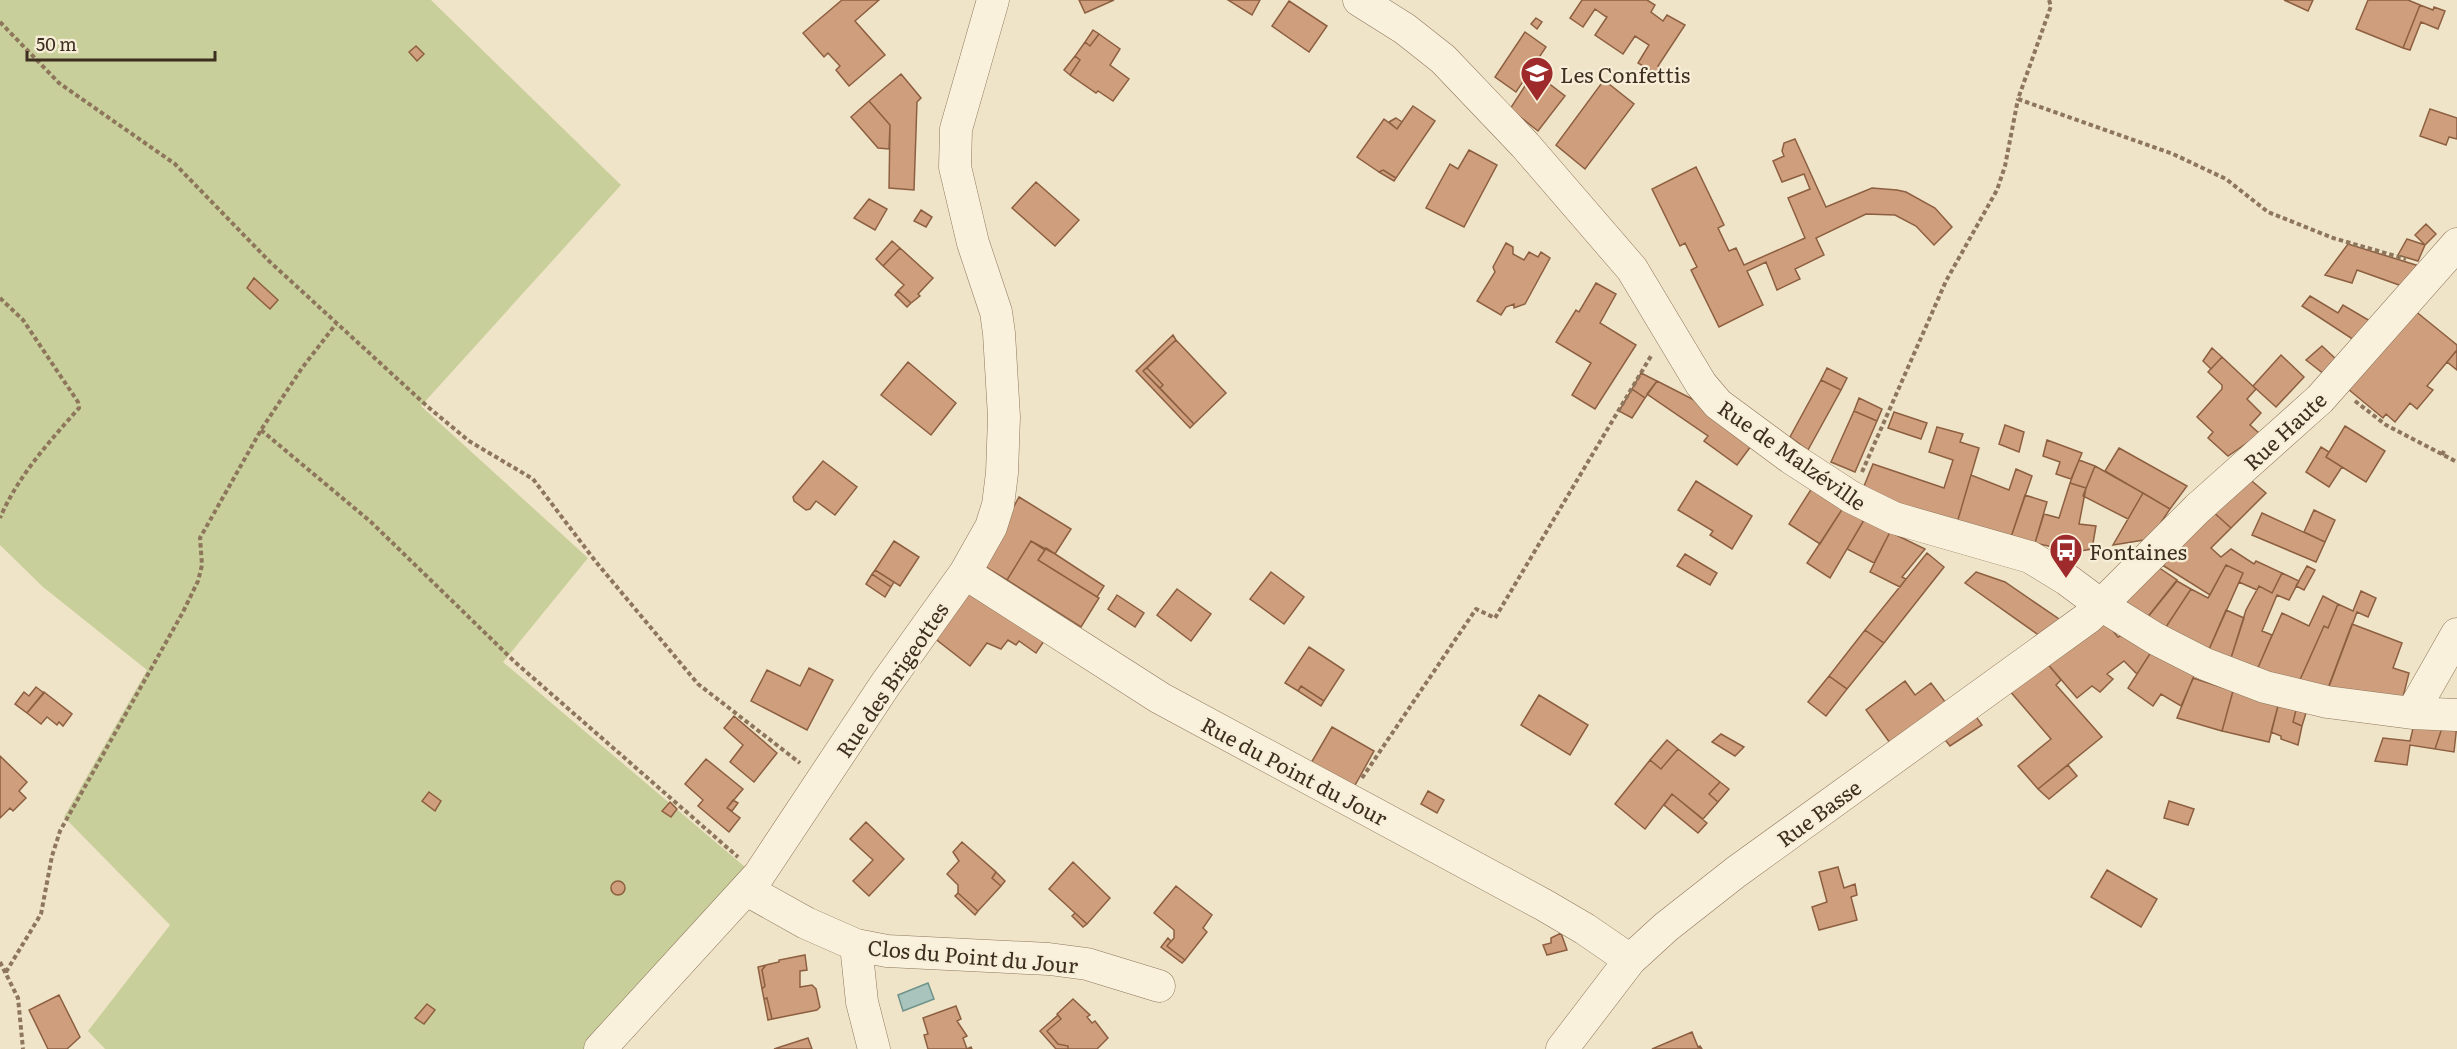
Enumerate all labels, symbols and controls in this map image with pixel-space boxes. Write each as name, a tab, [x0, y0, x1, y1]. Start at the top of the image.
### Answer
scale bar	[27, 24, 214, 62]
text: 50 m	[36, 30, 77, 57]
school or university icon: Les Confettis	[1519, 55, 1555, 102]
place label: Les Confettis	[1560, 58, 1690, 89]
street label: Rue Haute	[2236, 383, 2332, 476]
street label: Rue de Malzéville	[1713, 391, 1873, 517]
bus stop icon: Fontaines	[2048, 532, 2084, 579]
place label: Fontaines	[2089, 535, 2187, 566]
street label: Rue des Brigeottes	[827, 595, 955, 763]
street label: Rue du Point du Jour	[1196, 708, 1394, 832]
street label: Rue Basse	[1769, 771, 1867, 853]
street label: Clos du Point du Jour	[866, 930, 1080, 980]

